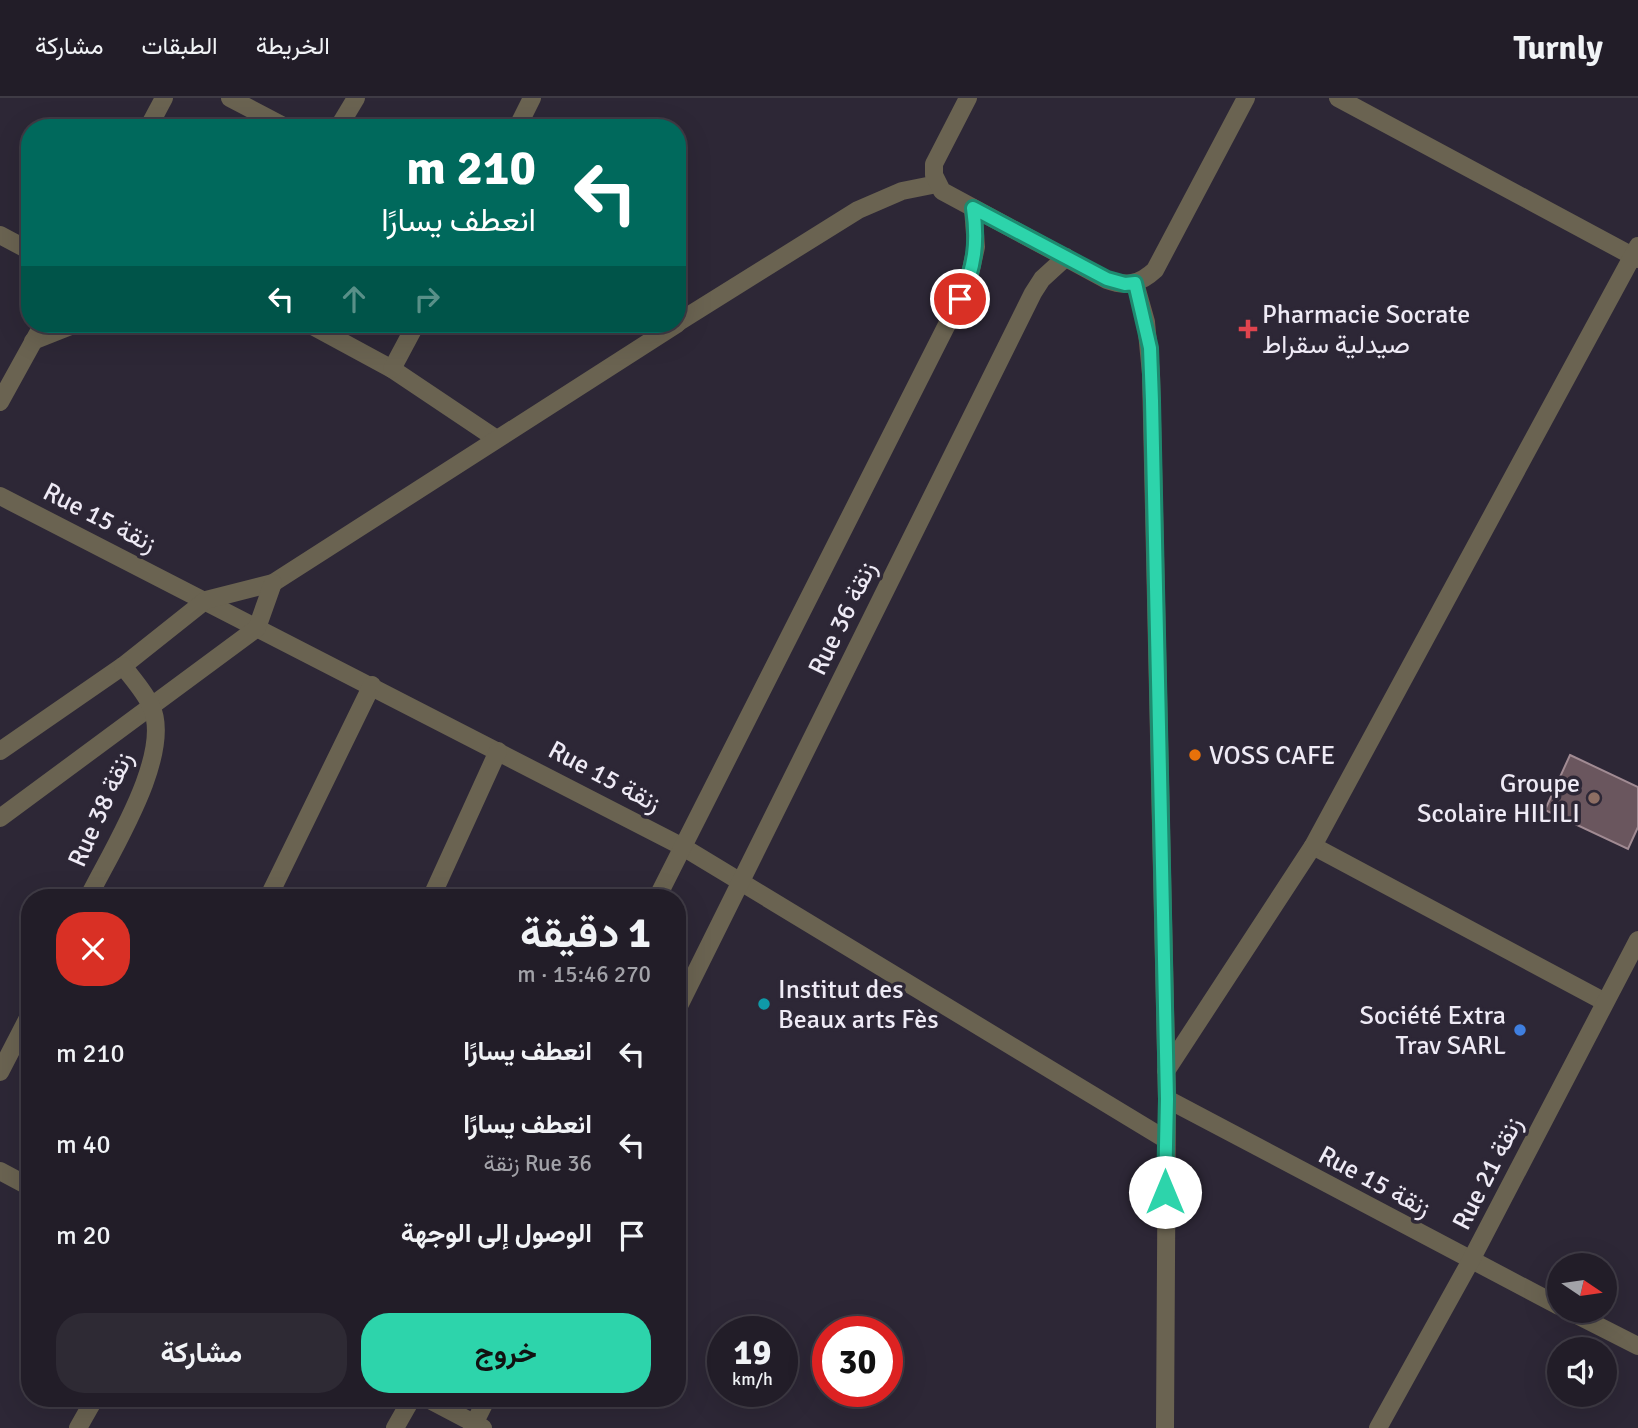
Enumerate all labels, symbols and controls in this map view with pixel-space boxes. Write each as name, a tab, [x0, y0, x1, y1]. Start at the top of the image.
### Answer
text: Turnly	[1513, 28, 1603, 69]
text: مشاركة	[35, 31, 103, 61]
text: الطبقات	[141, 31, 218, 61]
text: الخريطة	[256, 31, 330, 61]
text: 210 m	[406, 138, 536, 198]
icon: left	[560, 147, 651, 238]
text: انعطف يسارًا	[381, 201, 536, 240]
pin	[930, 269, 990, 329]
icon: left	[262, 280, 300, 318]
icon: ahead	[335, 280, 373, 318]
icon: right	[408, 280, 446, 318]
icon: arrive	[941, 280, 979, 318]
place label: Pharmacie Socrate صيدلية سقراط	[1262, 299, 1470, 361]
marker: Pharmacie Socrate صيدلية سقراط	[1240, 321, 1256, 337]
street label: Rue 15 زنقة	[38, 476, 161, 560]
street label: Rue 36 زنقة	[802, 556, 884, 681]
street label: Rue 15 زنقة	[543, 734, 666, 820]
place label: VOSS CAFE	[1209, 740, 1335, 772]
street label: Rue 38 زنقة	[61, 747, 140, 872]
marker: VOSS CAFE	[1187, 747, 1203, 763]
place label: Groupe Scolaire HILILI	[1417, 768, 1580, 830]
marker: Groupe Scolaire HILILI	[1586, 790, 1602, 806]
text: 1 دقيقة	[520, 908, 651, 959]
button: close	[56, 912, 130, 986]
text: 270 m · 15:46	[517, 960, 651, 989]
place label: Institut des Beaux arts Fès	[778, 974, 939, 1036]
marker: Institut des Beaux arts Fès	[756, 996, 772, 1012]
place label: Société Extra Trav SARL	[1359, 1000, 1506, 1062]
marker: Société Extra Trav SARL	[1512, 1022, 1528, 1038]
icon: left	[613, 1035, 651, 1073]
text: انعطف يسارًا	[463, 1036, 592, 1068]
text: 210 m	[56, 1038, 125, 1070]
text: انعطف يسارًا	[463, 1109, 592, 1141]
street label: Rue 21 زنقة	[1446, 1112, 1530, 1235]
icon: left	[613, 1126, 651, 1164]
text: 40 m	[56, 1129, 111, 1161]
street label: Rue 15 زنقة	[1313, 1139, 1436, 1225]
text: Rue 36 زنقة	[483, 1149, 592, 1178]
position arrow	[1128, 1155, 1202, 1229]
icon: arrive	[613, 1217, 651, 1255]
text: الوصول إلى الوجهة	[401, 1218, 592, 1250]
text: 20 m	[56, 1220, 111, 1252]
north arrow	[1547, 1253, 1617, 1323]
map controls	[1547, 1253, 1617, 1407]
button: مشاركة	[56, 1313, 347, 1393]
button: خروج	[361, 1313, 651, 1393]
speed limit sign: 30	[812, 1316, 903, 1407]
text: 19	[734, 1331, 771, 1374]
button: sound	[1547, 1337, 1617, 1407]
text: km/h	[732, 1368, 773, 1390]

